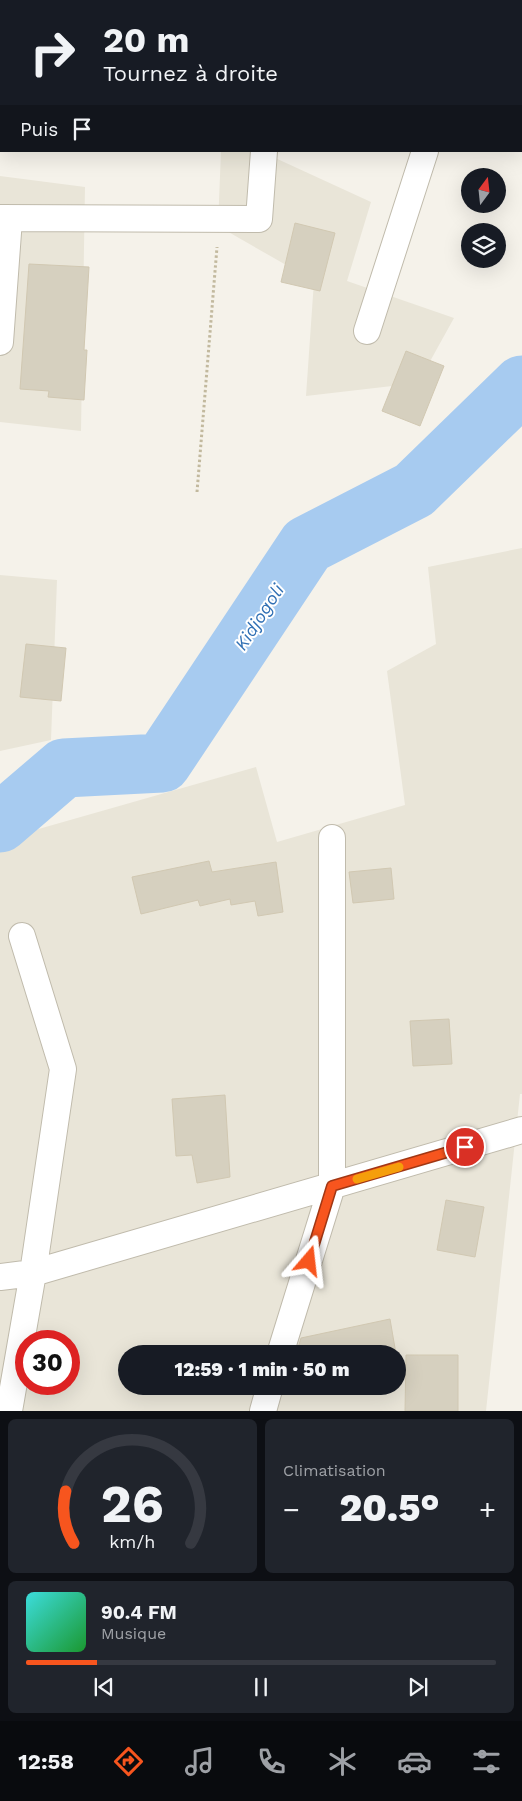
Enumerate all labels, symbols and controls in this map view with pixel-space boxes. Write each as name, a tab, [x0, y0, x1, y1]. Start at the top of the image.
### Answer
text: 20 m	[103, 19, 189, 61]
icon: right	[20, 20, 85, 85]
text: Tournez à droite	[103, 61, 278, 86]
icon: arrive	[68, 115, 96, 143]
text: Puis	[20, 118, 58, 141]
north arrow	[461, 168, 506, 212]
map controls	[461, 168, 506, 268]
button: layers	[461, 223, 506, 268]
water label: Kidjogoli	[230, 579, 289, 654]
pin	[444, 1126, 486, 1168]
icon: arrive	[451, 1133, 479, 1161]
position arrow	[282, 1234, 334, 1286]
speed limit sign: 30	[15, 1330, 80, 1395]
text: 12:59 · 1 min · 50 m	[175, 1358, 349, 1381]
text: Climatisation	[283, 1461, 386, 1480]
text: 26	[101, 1474, 164, 1535]
text: 20.5°	[339, 1486, 440, 1530]
text: −	[283, 1493, 300, 1526]
text: +	[479, 1493, 496, 1526]
text: km/h	[109, 1531, 156, 1552]
text: 90.4 FM	[101, 1601, 177, 1624]
text: Musique	[101, 1624, 166, 1643]
icon: previous	[90, 1673, 118, 1701]
icon: pause	[247, 1673, 275, 1701]
icon: next	[404, 1673, 432, 1701]
icon: directions	[111, 1744, 146, 1779]
icon: music	[182, 1744, 217, 1779]
icon: phone	[254, 1744, 289, 1779]
icon: climate	[325, 1744, 360, 1779]
icon: car	[397, 1744, 432, 1779]
icon: filters	[469, 1744, 504, 1779]
text: 12:58	[18, 1749, 74, 1774]

